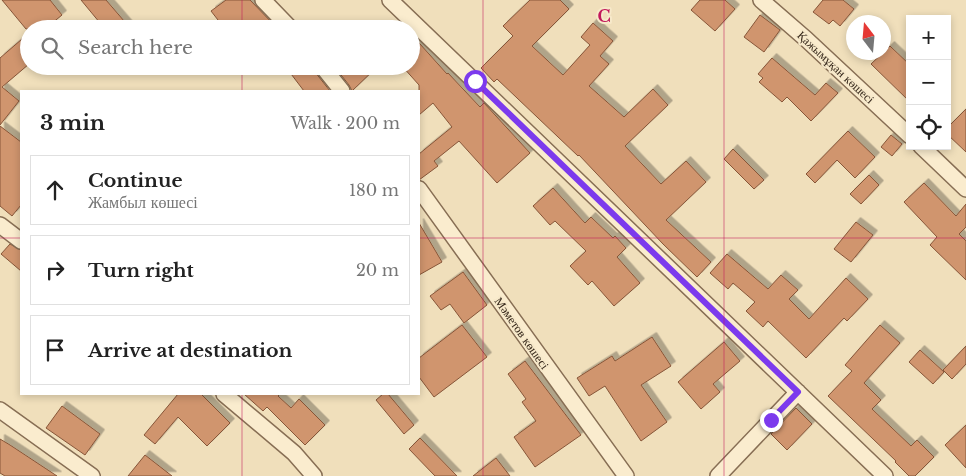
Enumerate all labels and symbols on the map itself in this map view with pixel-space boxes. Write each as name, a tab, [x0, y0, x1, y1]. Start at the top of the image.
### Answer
text: C	[597, 6, 611, 26]
north arrow	[846, 15, 891, 60]
street label: Қажымұқан көшесі	[794, 28, 878, 107]
route start	[464, 70, 487, 93]
street label: Мәметов көшесі	[492, 294, 553, 372]
route end	[760, 409, 783, 432]

